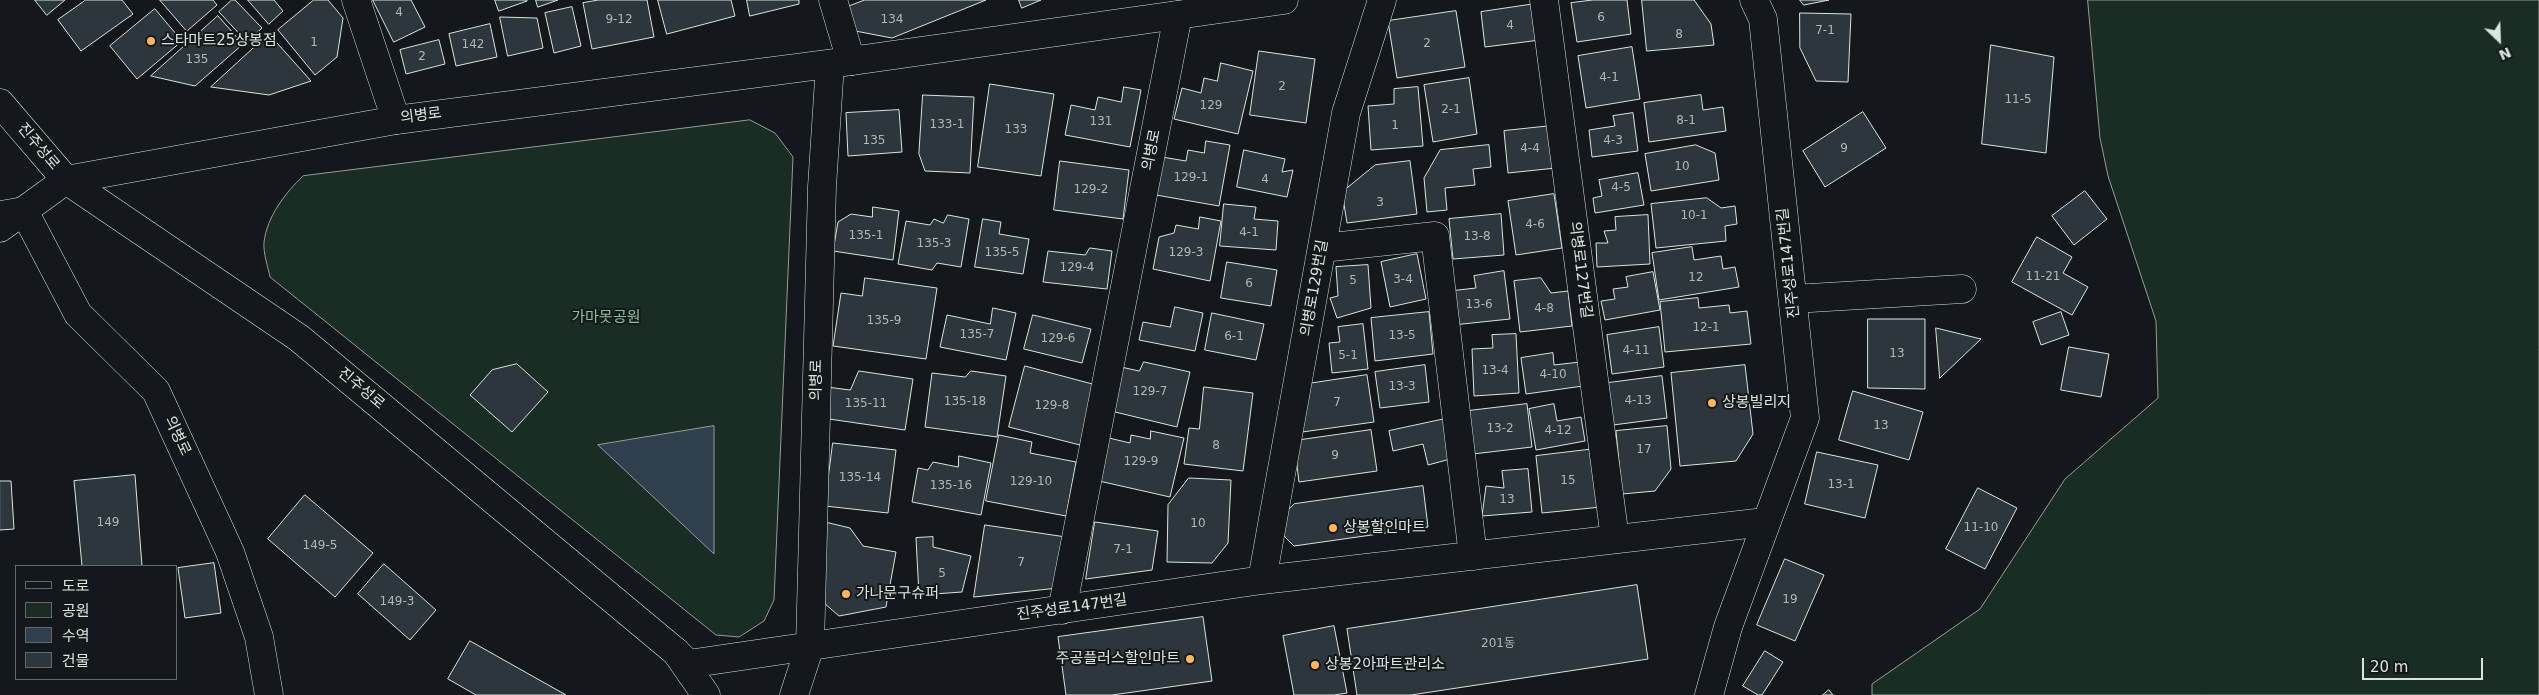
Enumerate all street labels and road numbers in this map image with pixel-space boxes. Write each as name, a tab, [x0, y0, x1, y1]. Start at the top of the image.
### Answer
street label: 의병로	[399, 105, 443, 127]
street label: 진주성로	[13, 120, 63, 174]
street label: 의병로	[1139, 128, 1165, 172]
street label: 진주성로147번길	[1774, 207, 1804, 319]
street label: 의병로127번길	[1565, 220, 1595, 320]
street label: 의병로129번길	[1298, 238, 1332, 338]
street label: 의병로	[808, 359, 826, 401]
street label: 진주성로	[334, 364, 388, 414]
street label: 의병로	[160, 413, 194, 459]
street label: 진주성로147번길	[1016, 591, 1128, 625]

